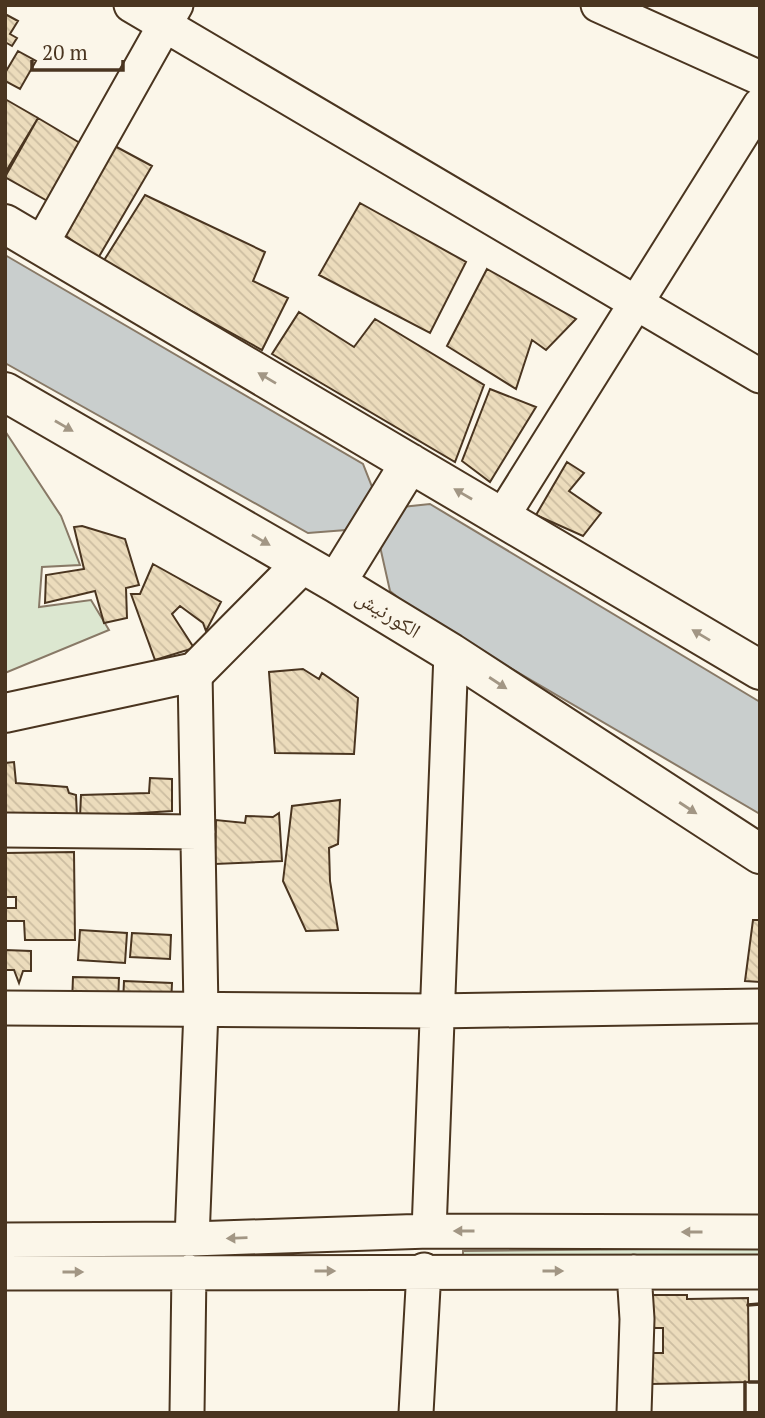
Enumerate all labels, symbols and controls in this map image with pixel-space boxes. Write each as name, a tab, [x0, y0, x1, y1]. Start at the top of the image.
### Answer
scale bar	[32, 28, 122, 72]
text: 20 m	[42, 38, 88, 66]
one-way arrow	[258, 372, 277, 385]
one-way arrow	[55, 420, 74, 432]
one-way arrow	[453, 488, 472, 500]
one-way arrow	[252, 534, 271, 546]
street label: الكورنيش	[351, 582, 426, 644]
one-way arrow	[691, 629, 711, 641]
one-way arrow	[488, 677, 508, 690]
one-way arrow	[679, 801, 698, 814]
one-way arrow	[453, 1225, 475, 1237]
one-way arrow	[680, 1226, 702, 1238]
one-way arrow	[225, 1232, 247, 1243]
one-way arrow	[315, 1265, 337, 1277]
one-way arrow	[542, 1265, 564, 1277]
one-way arrow	[63, 1266, 85, 1278]

